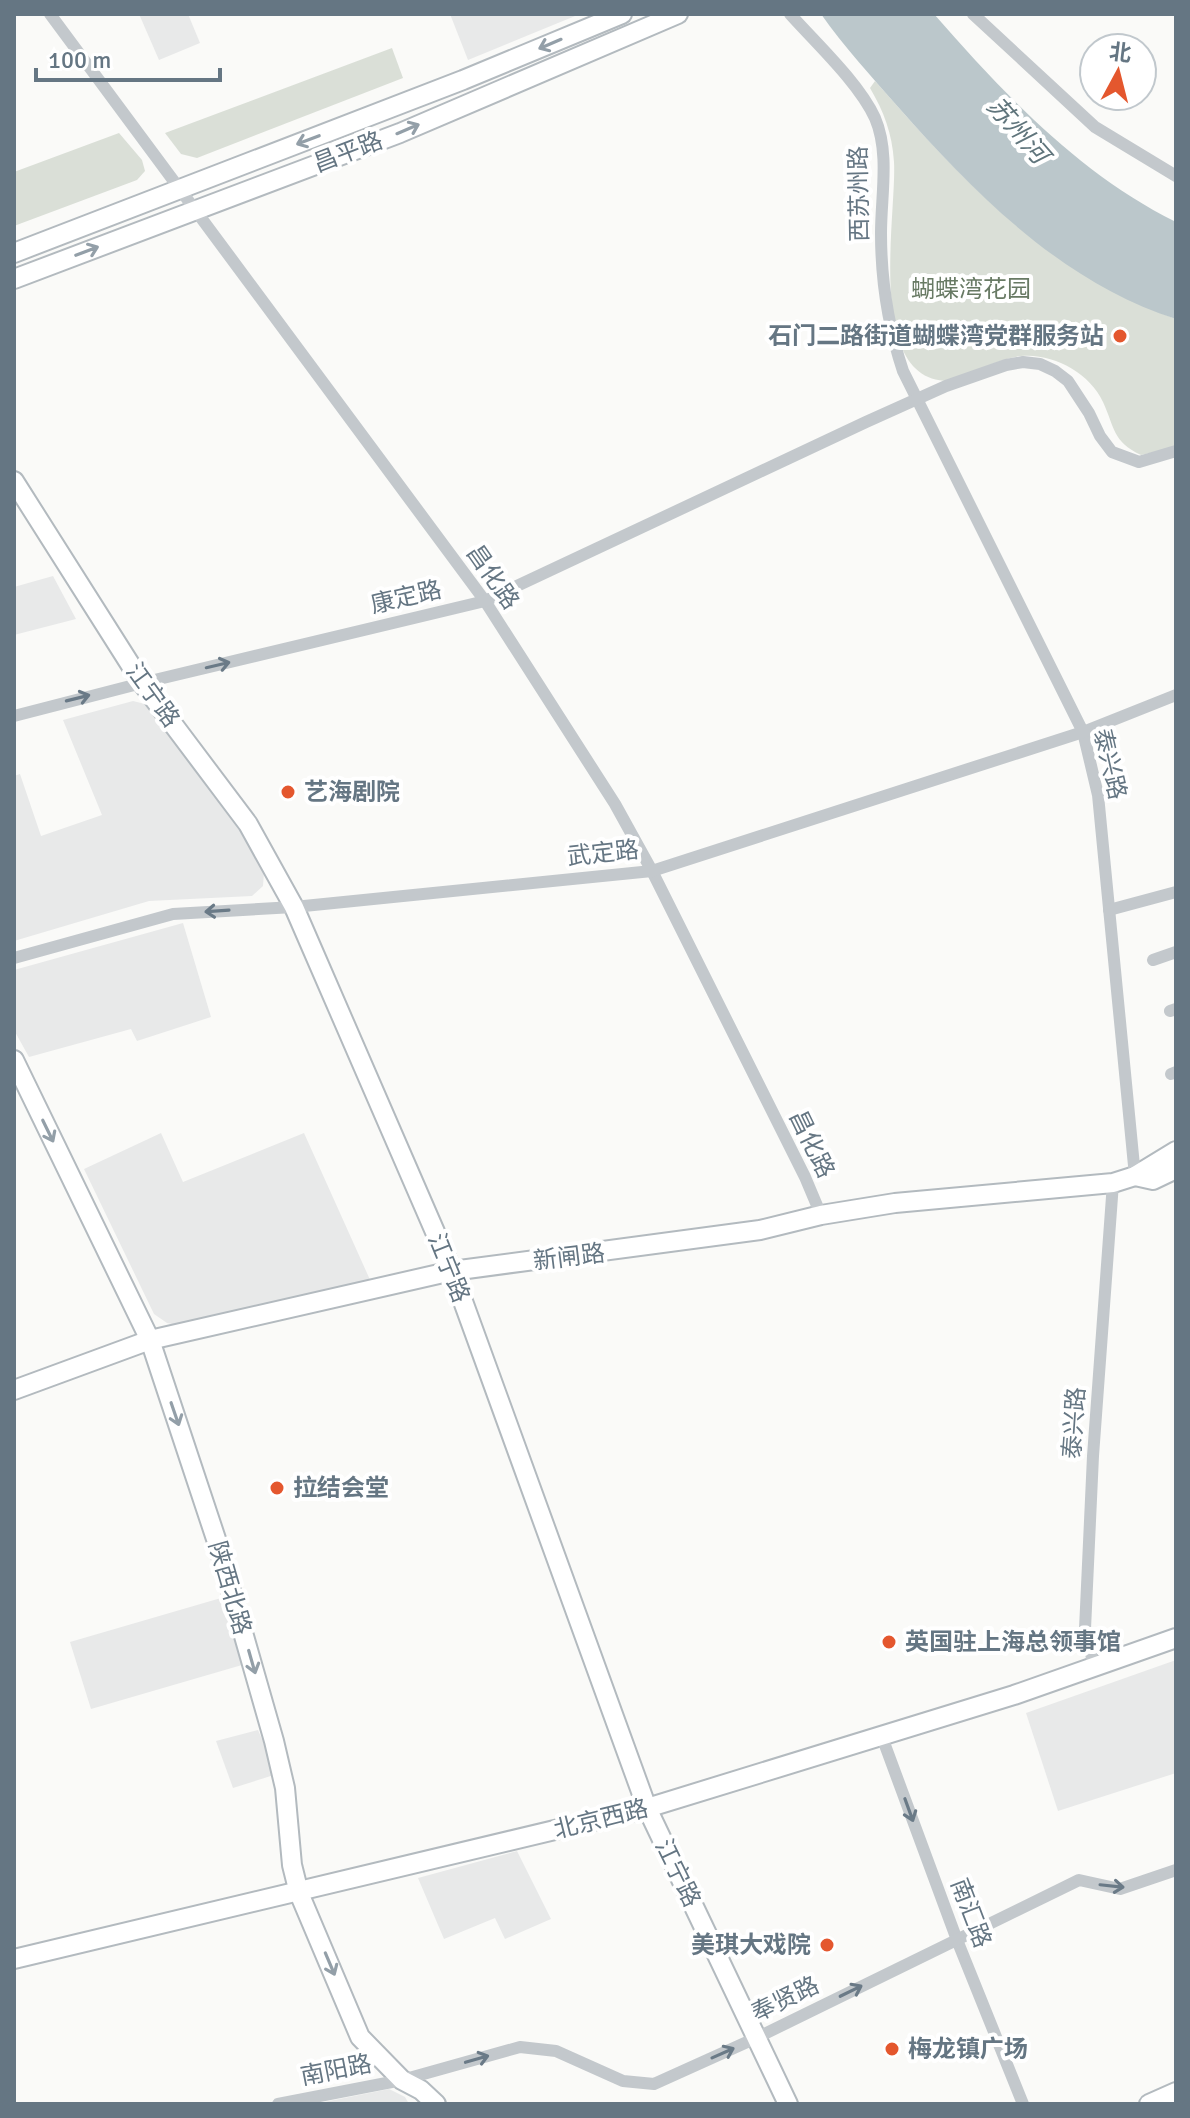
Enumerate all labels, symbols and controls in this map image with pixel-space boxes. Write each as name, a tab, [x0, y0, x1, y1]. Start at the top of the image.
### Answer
scale bar	[36, 32, 220, 82]
north arrow	[1078, 32, 1158, 112]
one-way arrow	[538, 38, 563, 52]
text: 北	[1108, 38, 1133, 67]
text: 100 m	[48, 45, 111, 75]
water label: 苏州河	[980, 91, 1058, 174]
one-way arrow	[395, 120, 420, 135]
street label: 昌平路	[309, 125, 387, 179]
one-way arrow	[296, 134, 321, 148]
street label: 西苏州路	[843, 146, 875, 242]
one-way arrow	[74, 243, 99, 257]
park label: 蝴蝶湾花园	[911, 274, 1031, 304]
place label: 石门二路街道蝴蝶湾党群服务站	[768, 321, 1104, 351]
marker: 石门二路街道蝴蝶湾党群服务站	[1111, 327, 1129, 345]
street label: 昌化路	[460, 539, 526, 615]
street label: 康定路	[368, 574, 444, 620]
one-way arrow	[204, 656, 230, 671]
street label: 江宁路	[120, 657, 186, 733]
one-way arrow	[64, 690, 90, 705]
street label: 泰兴路	[1087, 726, 1133, 802]
place label: 艺海剧院	[304, 777, 400, 807]
marker: 艺海剧院	[279, 783, 297, 801]
street label: 武定路	[566, 834, 640, 872]
one-way arrow	[204, 904, 231, 919]
street label: 昌化路	[783, 1105, 841, 1183]
one-way arrow	[41, 1118, 56, 1142]
street label: 江宁路	[422, 1229, 476, 1307]
street label: 新闸路	[531, 1238, 607, 1276]
street label: 泰兴路	[1057, 1386, 1091, 1460]
one-way arrow	[168, 1401, 183, 1426]
place label: 拉结会堂	[293, 1473, 389, 1503]
marker: 拉结会堂	[268, 1479, 286, 1497]
street label: 陕西北路	[202, 1538, 258, 1638]
place label: 英国驻上海总领事馆	[905, 1627, 1121, 1657]
marker: 英国驻上海总领事馆	[880, 1633, 898, 1651]
one-way arrow	[245, 1649, 260, 1675]
street label: 北京西路	[551, 1793, 651, 1845]
one-way arrow	[903, 1797, 917, 1822]
street label: 江宁路	[649, 1834, 707, 1912]
street label: 南汇路	[944, 1874, 998, 1952]
one-way arrow	[1099, 1878, 1125, 1893]
place label: 美琪大戏院	[691, 1930, 811, 1960]
marker: 美琪大戏院	[818, 1936, 836, 1954]
one-way arrow	[323, 1952, 338, 1976]
street label: 奉贤路	[746, 1970, 824, 2028]
one-way arrow	[839, 1983, 863, 1998]
place label: 梅龙镇广场	[908, 2034, 1028, 2064]
marker: 梅龙镇广场	[883, 2040, 901, 2058]
one-way arrow	[710, 2045, 734, 2060]
street label: 南阳路	[298, 2048, 374, 2092]
one-way arrow	[464, 2051, 490, 2066]

